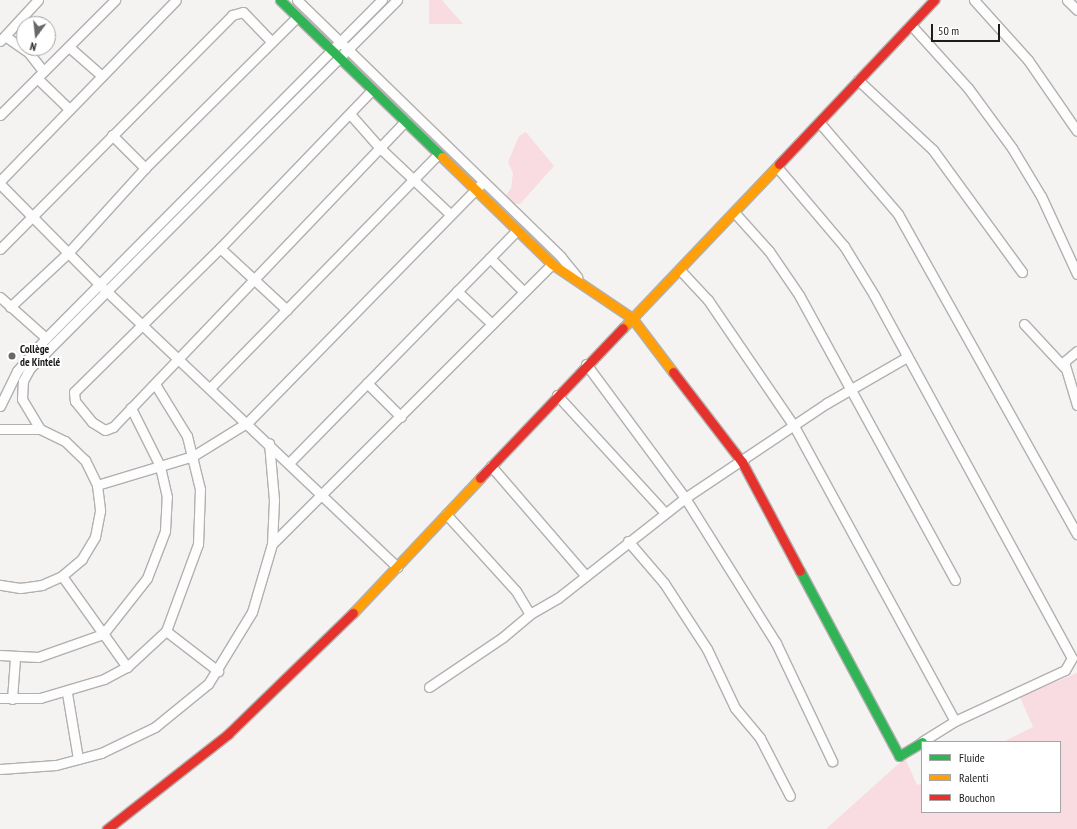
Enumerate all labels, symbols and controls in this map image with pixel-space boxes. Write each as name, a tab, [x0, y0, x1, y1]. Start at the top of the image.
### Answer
north arrow	[16, 16, 56, 56]
scale bar	[933, 16, 1002, 42]
text: 50 m	[938, 23, 959, 38]
text: N	[28, 39, 38, 54]
place label: Collège de Kintelé	[20, 343, 60, 369]
marker: Collège de Kintelé	[7, 351, 17, 361]
legend	[921, 741, 1061, 813]
text: Fluide	[959, 750, 985, 765]
text: Ralenti	[959, 770, 988, 785]
text: Bouchon	[959, 790, 995, 805]

